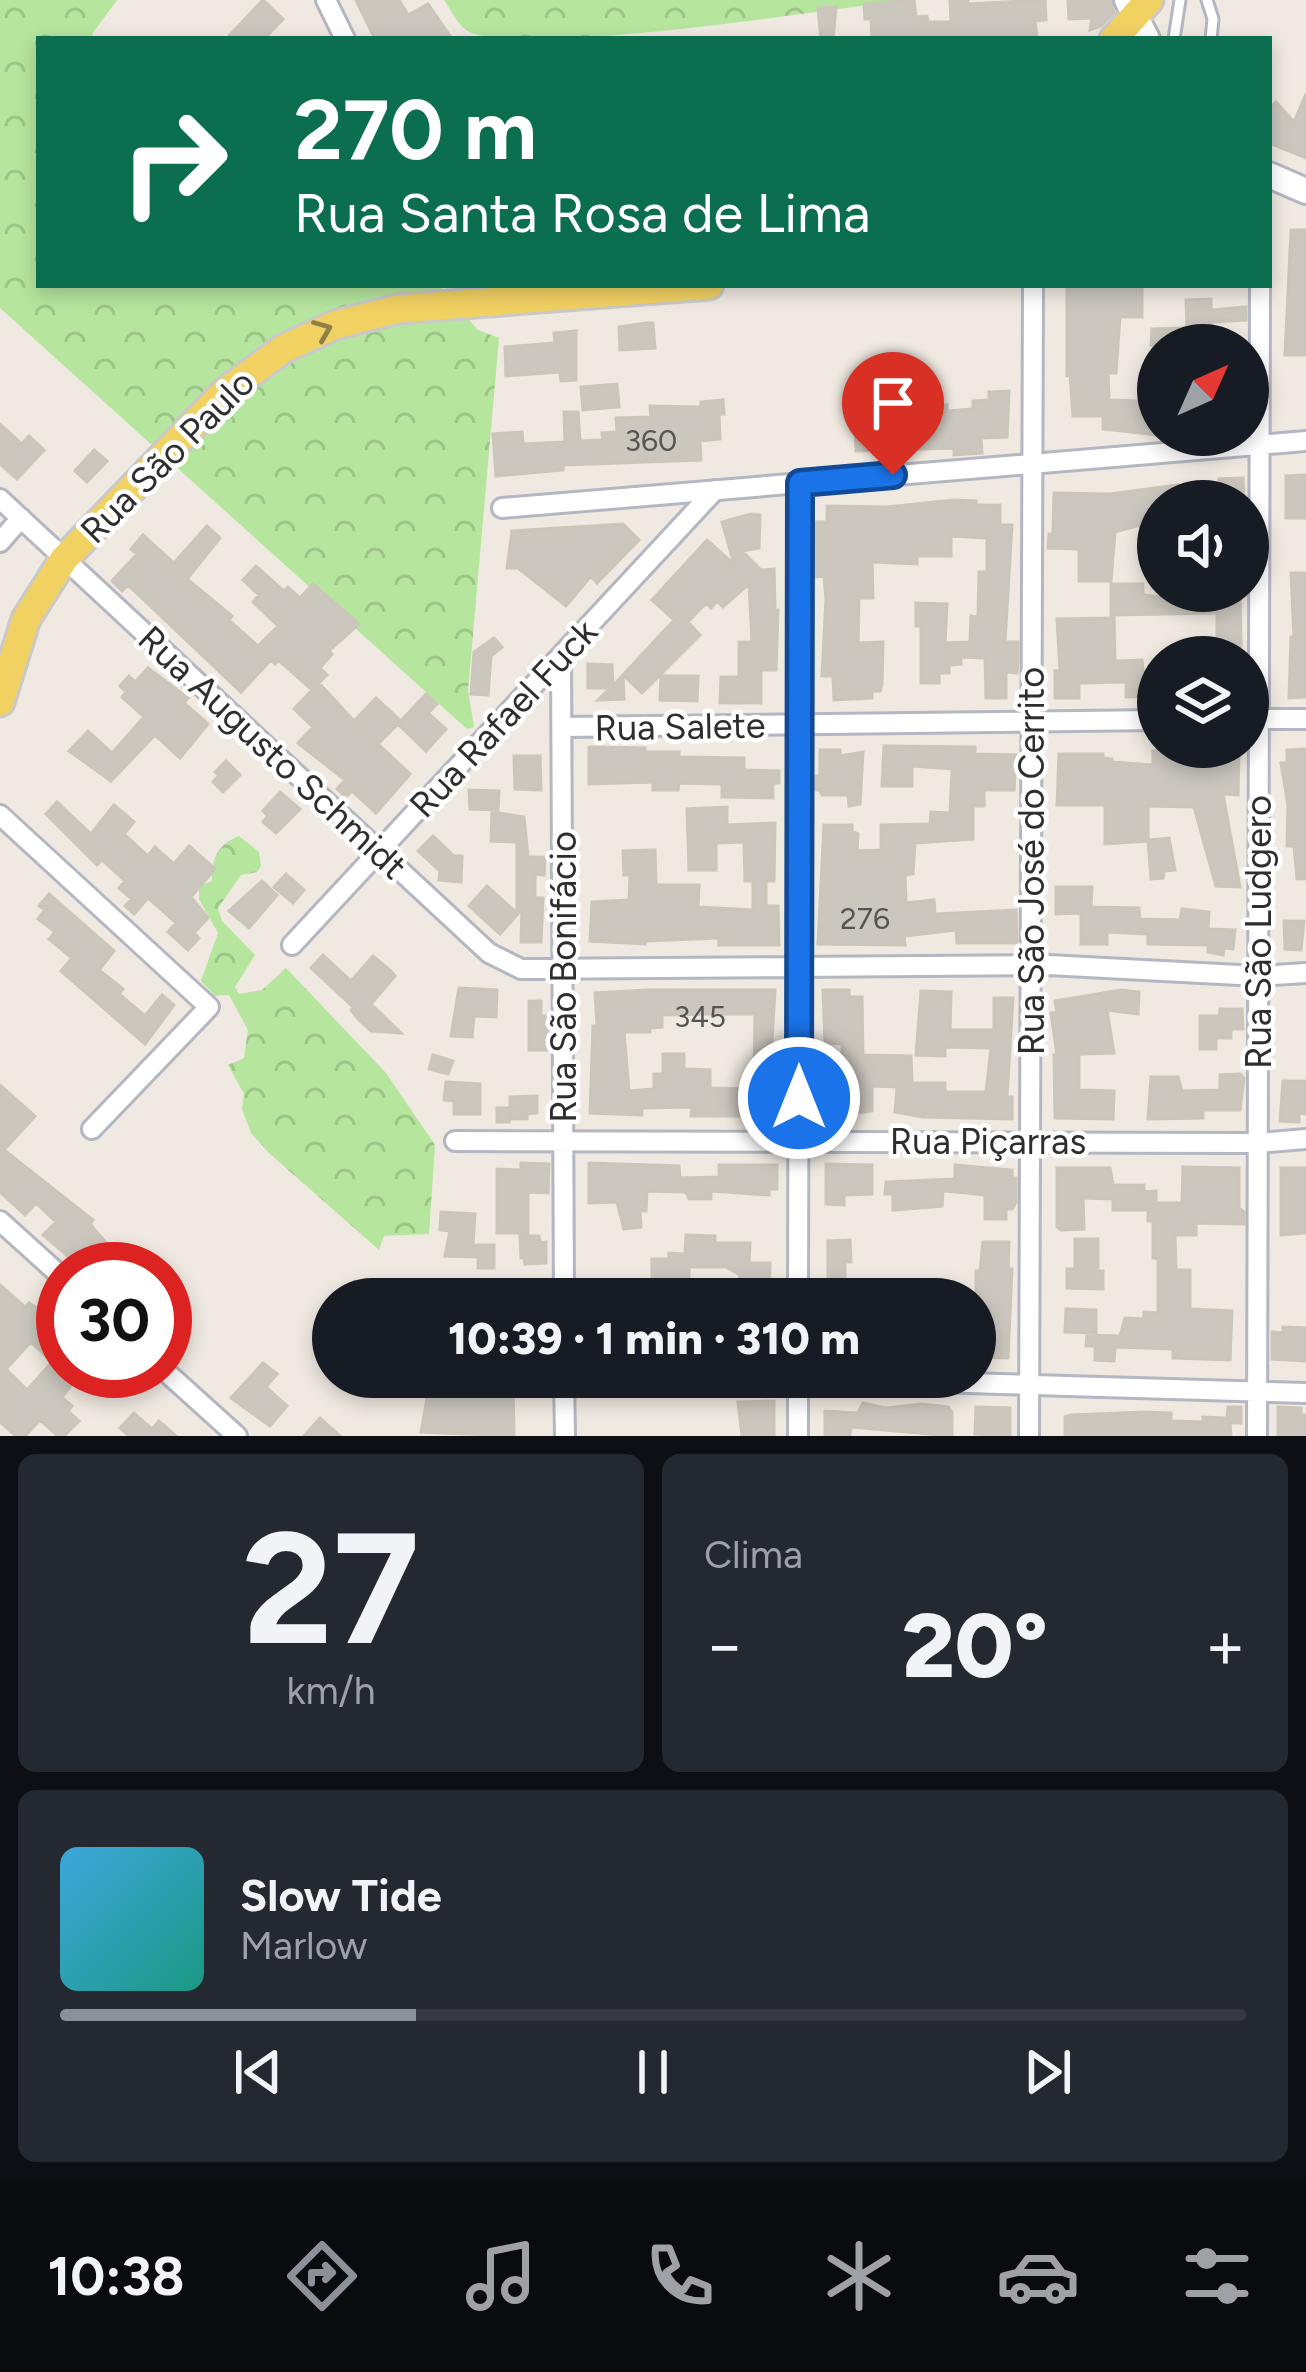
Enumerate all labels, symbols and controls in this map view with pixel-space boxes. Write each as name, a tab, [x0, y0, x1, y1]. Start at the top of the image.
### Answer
text: 270 m	[294, 79, 537, 180]
icon: right	[96, 84, 252, 240]
text: Rua Santa Rosa de Lima	[294, 181, 871, 246]
one-way arrow	[312, 320, 333, 344]
north arrow	[1137, 324, 1269, 456]
map controls	[1137, 324, 1269, 768]
pin	[842, 352, 944, 475]
street label: Rua São Paulo	[72, 361, 263, 552]
icon: arrive	[860, 370, 926, 436]
house number: 360	[625, 422, 677, 459]
button: sound	[1137, 480, 1269, 612]
street label: Rua Rafael Fuck	[401, 610, 606, 826]
street label: Rua Augusto Schmidt	[130, 617, 416, 888]
button: layers	[1137, 636, 1269, 768]
street label: Rua São José do Cerrito	[1010, 667, 1053, 1055]
street label: Rua Salete	[594, 704, 766, 749]
street label: Rua São Ludgero	[1237, 795, 1280, 1069]
street label: Rua São Bonifácio	[542, 831, 585, 1123]
house number: 276	[840, 900, 890, 937]
house number: 345	[674, 998, 726, 1035]
position arrow	[736, 1035, 862, 1161]
street label: Rua Piçarras	[890, 1120, 1086, 1163]
speed limit sign: 30	[36, 1242, 192, 1398]
text: 10:39 · 1 min · 310 m	[448, 1311, 860, 1365]
text: 27	[242, 1495, 420, 1682]
text: Clima	[704, 1531, 803, 1578]
text: 20°	[902, 1591, 1048, 1700]
text: −	[704, 1605, 745, 1685]
text: +	[1205, 1605, 1246, 1685]
text: km/h	[286, 1667, 376, 1714]
text: Slow Tide	[240, 1868, 442, 1922]
text: Marlow	[240, 1922, 367, 1969]
icon: previous	[225, 2039, 291, 2105]
icon: pause	[620, 2039, 686, 2105]
icon: next	[1015, 2039, 1081, 2105]
icon: directions	[280, 2234, 364, 2318]
icon: music	[459, 2234, 543, 2318]
icon: phone	[638, 2234, 722, 2318]
icon: climate	[817, 2234, 901, 2318]
icon: car	[996, 2234, 1080, 2318]
icon: filters	[1175, 2234, 1259, 2318]
text: 10:38	[47, 2244, 185, 2309]

